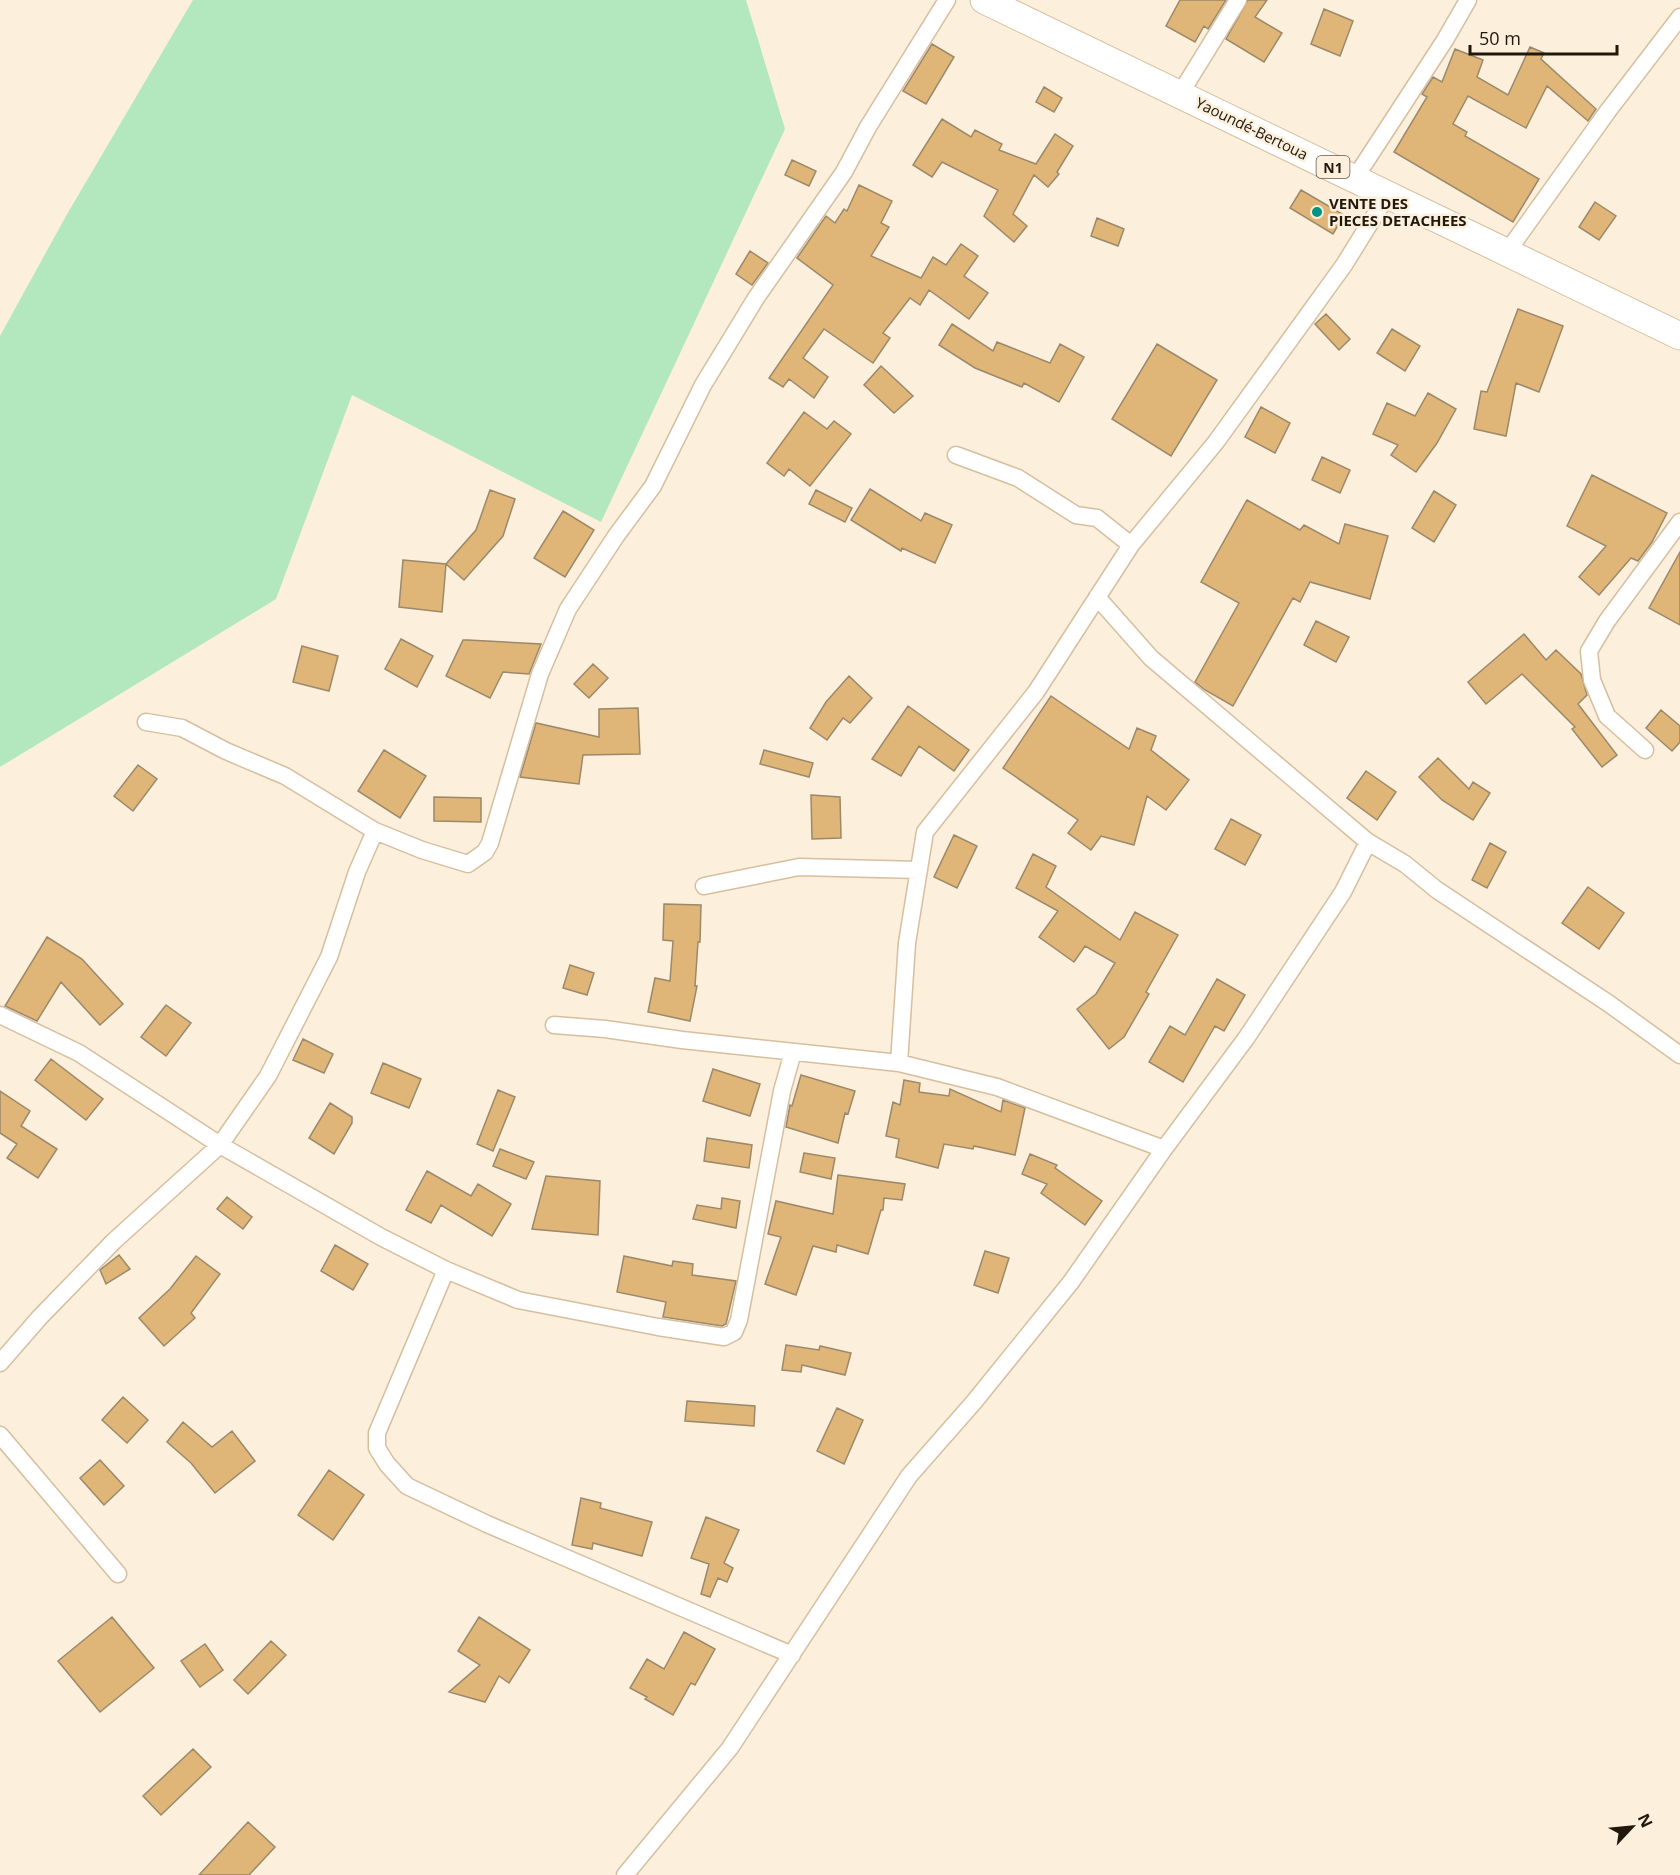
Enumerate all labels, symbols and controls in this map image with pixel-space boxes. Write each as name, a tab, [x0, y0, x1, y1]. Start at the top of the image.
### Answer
scale bar	[1470, 18, 1617, 56]
text: 50 m	[1479, 26, 1521, 50]
street label: Yaoundé-Bertoua	[1192, 92, 1312, 164]
road number: N1	[1316, 156, 1350, 178]
place label: VENTE DES PIECES DETACHEES	[1329, 193, 1467, 230]
marker: VENTE DES PIECES DETACHEES	[1310, 205, 1324, 219]
north arrow	[1602, 1797, 1662, 1857]
text: N	[1633, 1810, 1658, 1831]

